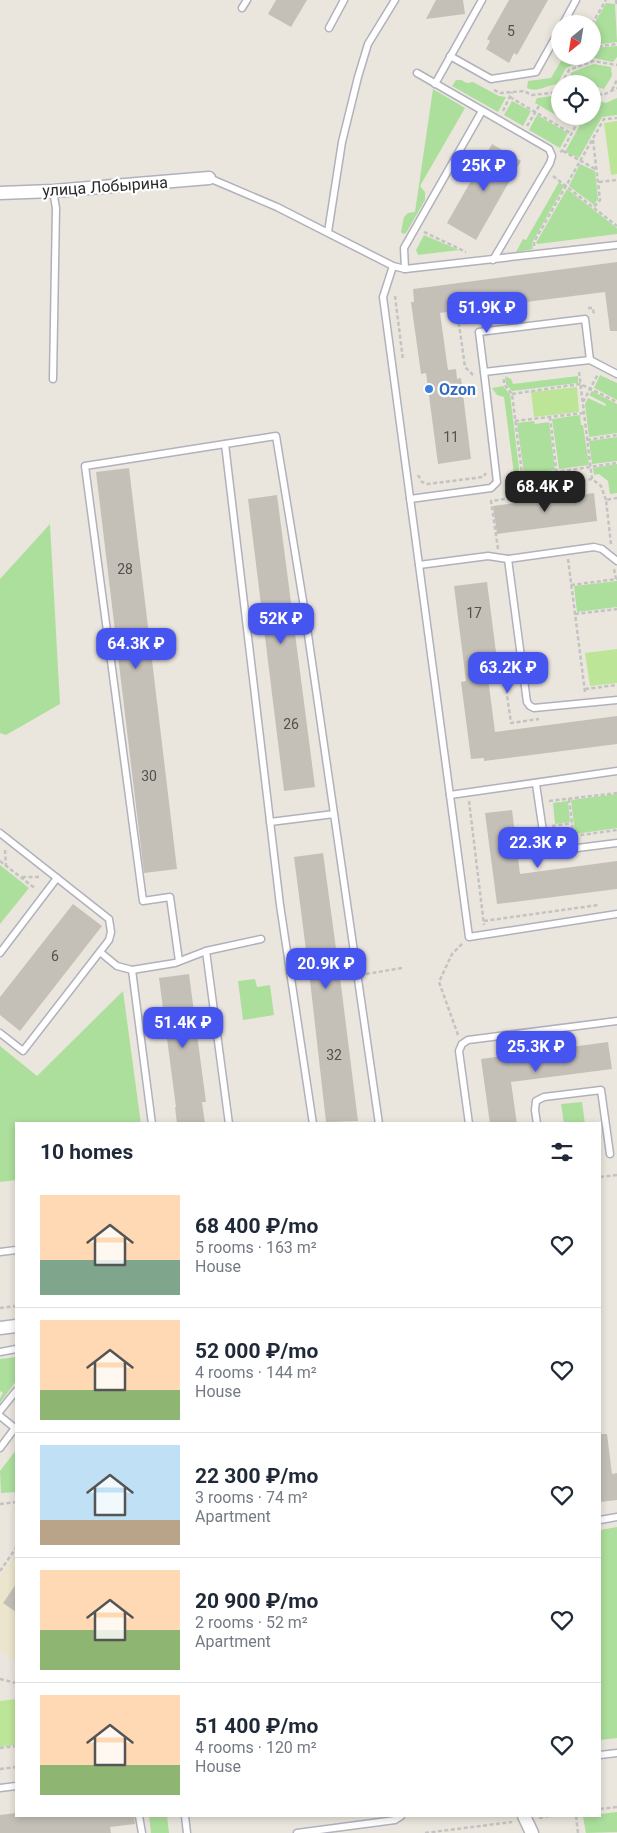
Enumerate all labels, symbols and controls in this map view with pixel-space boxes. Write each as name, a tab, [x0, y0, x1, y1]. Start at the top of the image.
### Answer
north arrow	[551, 15, 601, 65]
map controls	[551, 15, 601, 125]
house number: 5	[507, 23, 515, 39]
button: locate	[551, 75, 601, 125]
pin: 25K ₽	[449, 150, 519, 192]
text: 25K ₽	[462, 156, 506, 175]
street label: улица Лобырина	[42, 173, 168, 200]
pin: 51.9K ₽	[441, 292, 533, 334]
text: 51.9K ₽	[458, 298, 516, 317]
place label: Ozon	[439, 380, 476, 399]
marker: Ozon	[423, 383, 435, 395]
house number: 11	[443, 429, 459, 445]
pin: 68.4K ₽	[499, 470, 591, 513]
text: 68.4K ₽	[516, 477, 574, 496]
house number: 28	[117, 561, 133, 577]
pin: 52K ₽	[246, 602, 316, 645]
house number: 17	[466, 605, 482, 621]
text: 52K ₽	[259, 609, 303, 628]
pin: 64.3K ₽	[90, 628, 182, 670]
text: 64.3K ₽	[107, 634, 165, 653]
pin: 63.2K ₽	[462, 652, 554, 694]
text: 63.2K ₽	[479, 658, 537, 677]
house number: 26	[283, 716, 299, 732]
house number: 30	[141, 768, 157, 784]
pin: 22.3K ₽	[492, 826, 584, 869]
text: 22.3K ₽	[509, 833, 567, 852]
house number: 6	[51, 948, 59, 964]
pin: 20.9K ₽	[280, 948, 372, 990]
text: 20.9K ₽	[297, 954, 355, 973]
pin: 51.4K ₽	[137, 1006, 229, 1049]
text: 51.4K ₽	[154, 1013, 212, 1032]
pin: 25.3K ₽	[490, 1030, 582, 1073]
text: 25.3K ₽	[507, 1037, 565, 1056]
house number: 32	[326, 1047, 342, 1063]
icon: filters	[548, 1138, 576, 1166]
text: 10 homes	[40, 1140, 133, 1164]
text: 68 400 ₽/mo	[195, 1214, 318, 1238]
icon: home	[80, 1215, 140, 1275]
icon: heart	[548, 1231, 576, 1259]
text: 5 rooms · 163 m²	[195, 1238, 317, 1257]
text: House	[195, 1257, 241, 1276]
text: 52 000 ₽/mo	[195, 1339, 318, 1363]
icon: home	[80, 1340, 140, 1400]
icon: heart	[548, 1356, 576, 1384]
text: 4 rooms · 144 m²	[195, 1363, 317, 1382]
text: House	[195, 1382, 241, 1401]
text: 22 300 ₽/mo	[195, 1464, 318, 1488]
icon: home	[80, 1465, 140, 1525]
icon: heart	[548, 1481, 576, 1509]
text: 3 rooms · 74 m²	[195, 1488, 308, 1507]
text: Apartment	[195, 1507, 271, 1526]
text: 20 900 ₽/mo	[195, 1589, 318, 1613]
icon: home	[80, 1590, 140, 1650]
icon: heart	[548, 1606, 576, 1634]
text: 2 rooms · 52 m²	[195, 1613, 308, 1632]
text: Apartment	[195, 1632, 271, 1651]
text: 51 400 ₽/mo	[195, 1714, 318, 1738]
icon: home	[80, 1715, 140, 1775]
icon: heart	[548, 1731, 576, 1759]
text: 4 rooms · 120 m²	[195, 1738, 317, 1757]
text: House	[195, 1757, 241, 1776]

